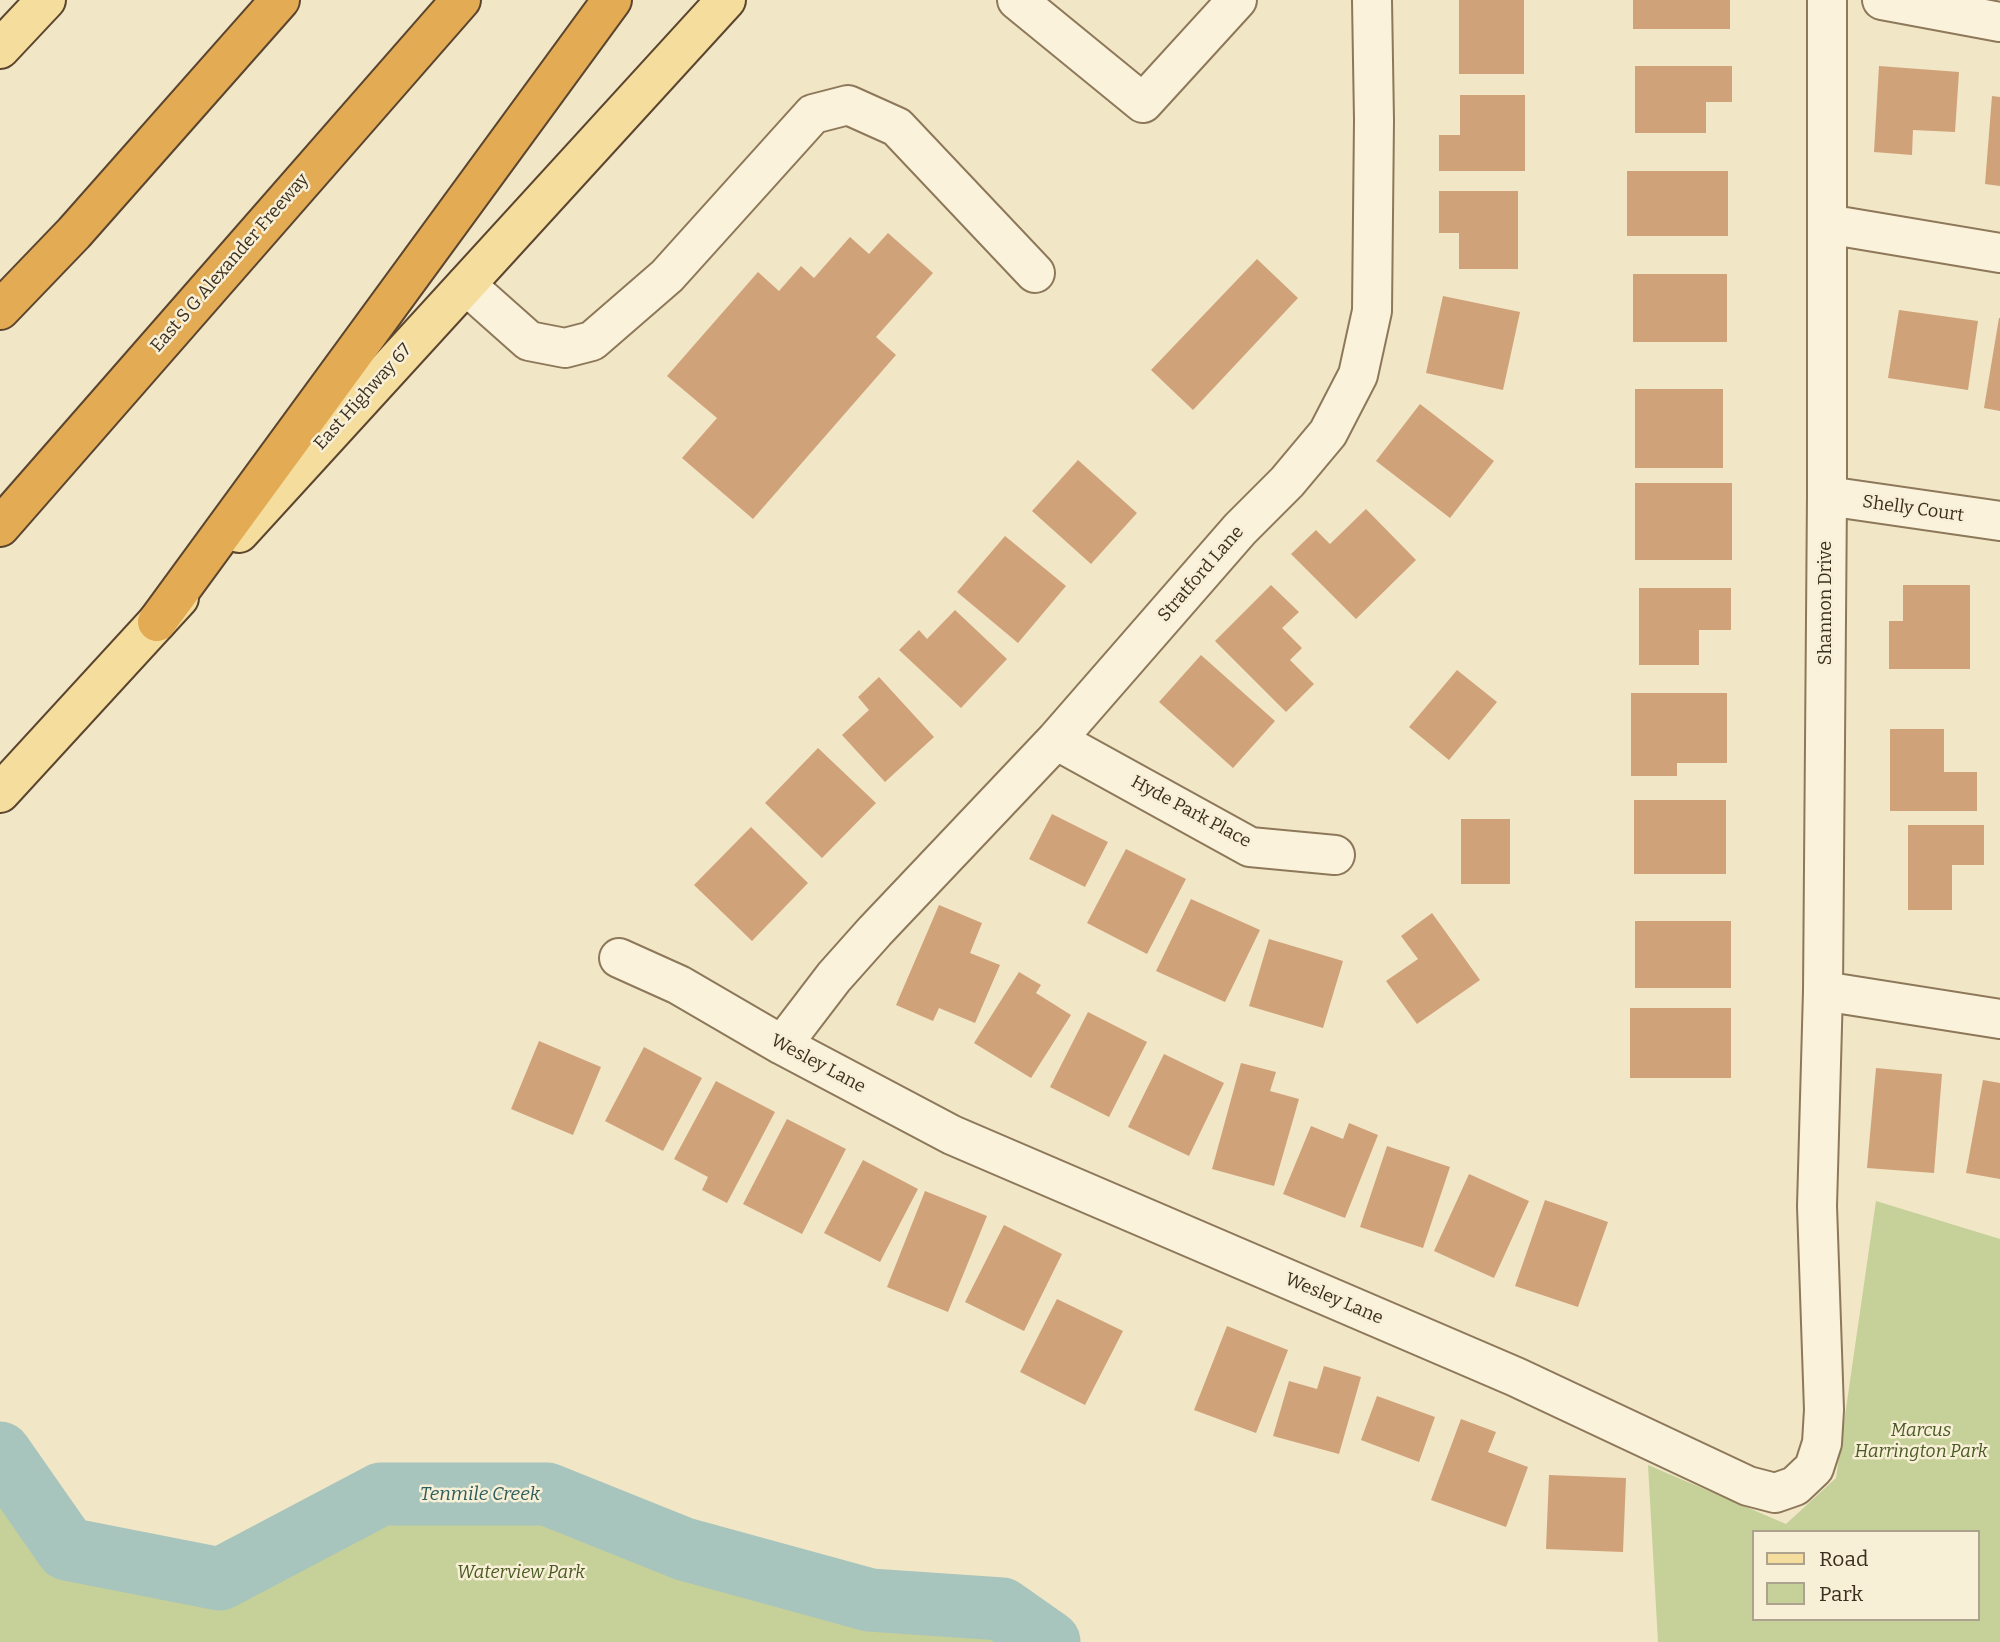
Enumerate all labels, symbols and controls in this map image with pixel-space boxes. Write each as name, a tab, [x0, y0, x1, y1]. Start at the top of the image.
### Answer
street label: East S G Alexander Freeway	[146, 169, 314, 357]
street label: East Highway 67	[310, 339, 416, 455]
street label: Shelly Court	[1861, 491, 1965, 527]
street label: Stratford Lane	[1154, 522, 1248, 626]
street label: Shannon Drive	[1815, 541, 1837, 665]
street label: Hyde Park Place	[1127, 771, 1255, 853]
street label: Wesley Lane	[767, 1030, 869, 1098]
street label: Wesley Lane	[1282, 1269, 1386, 1329]
park label: Marcus Harrington Park	[1854, 1420, 1988, 1462]
water label: Tenmile Creek	[420, 1484, 540, 1506]
legend	[1752, 1530, 1979, 1621]
text: Road	[1819, 1546, 1868, 1572]
park label: Waterview Park	[457, 1562, 585, 1584]
text: Park	[1819, 1581, 1863, 1607]

